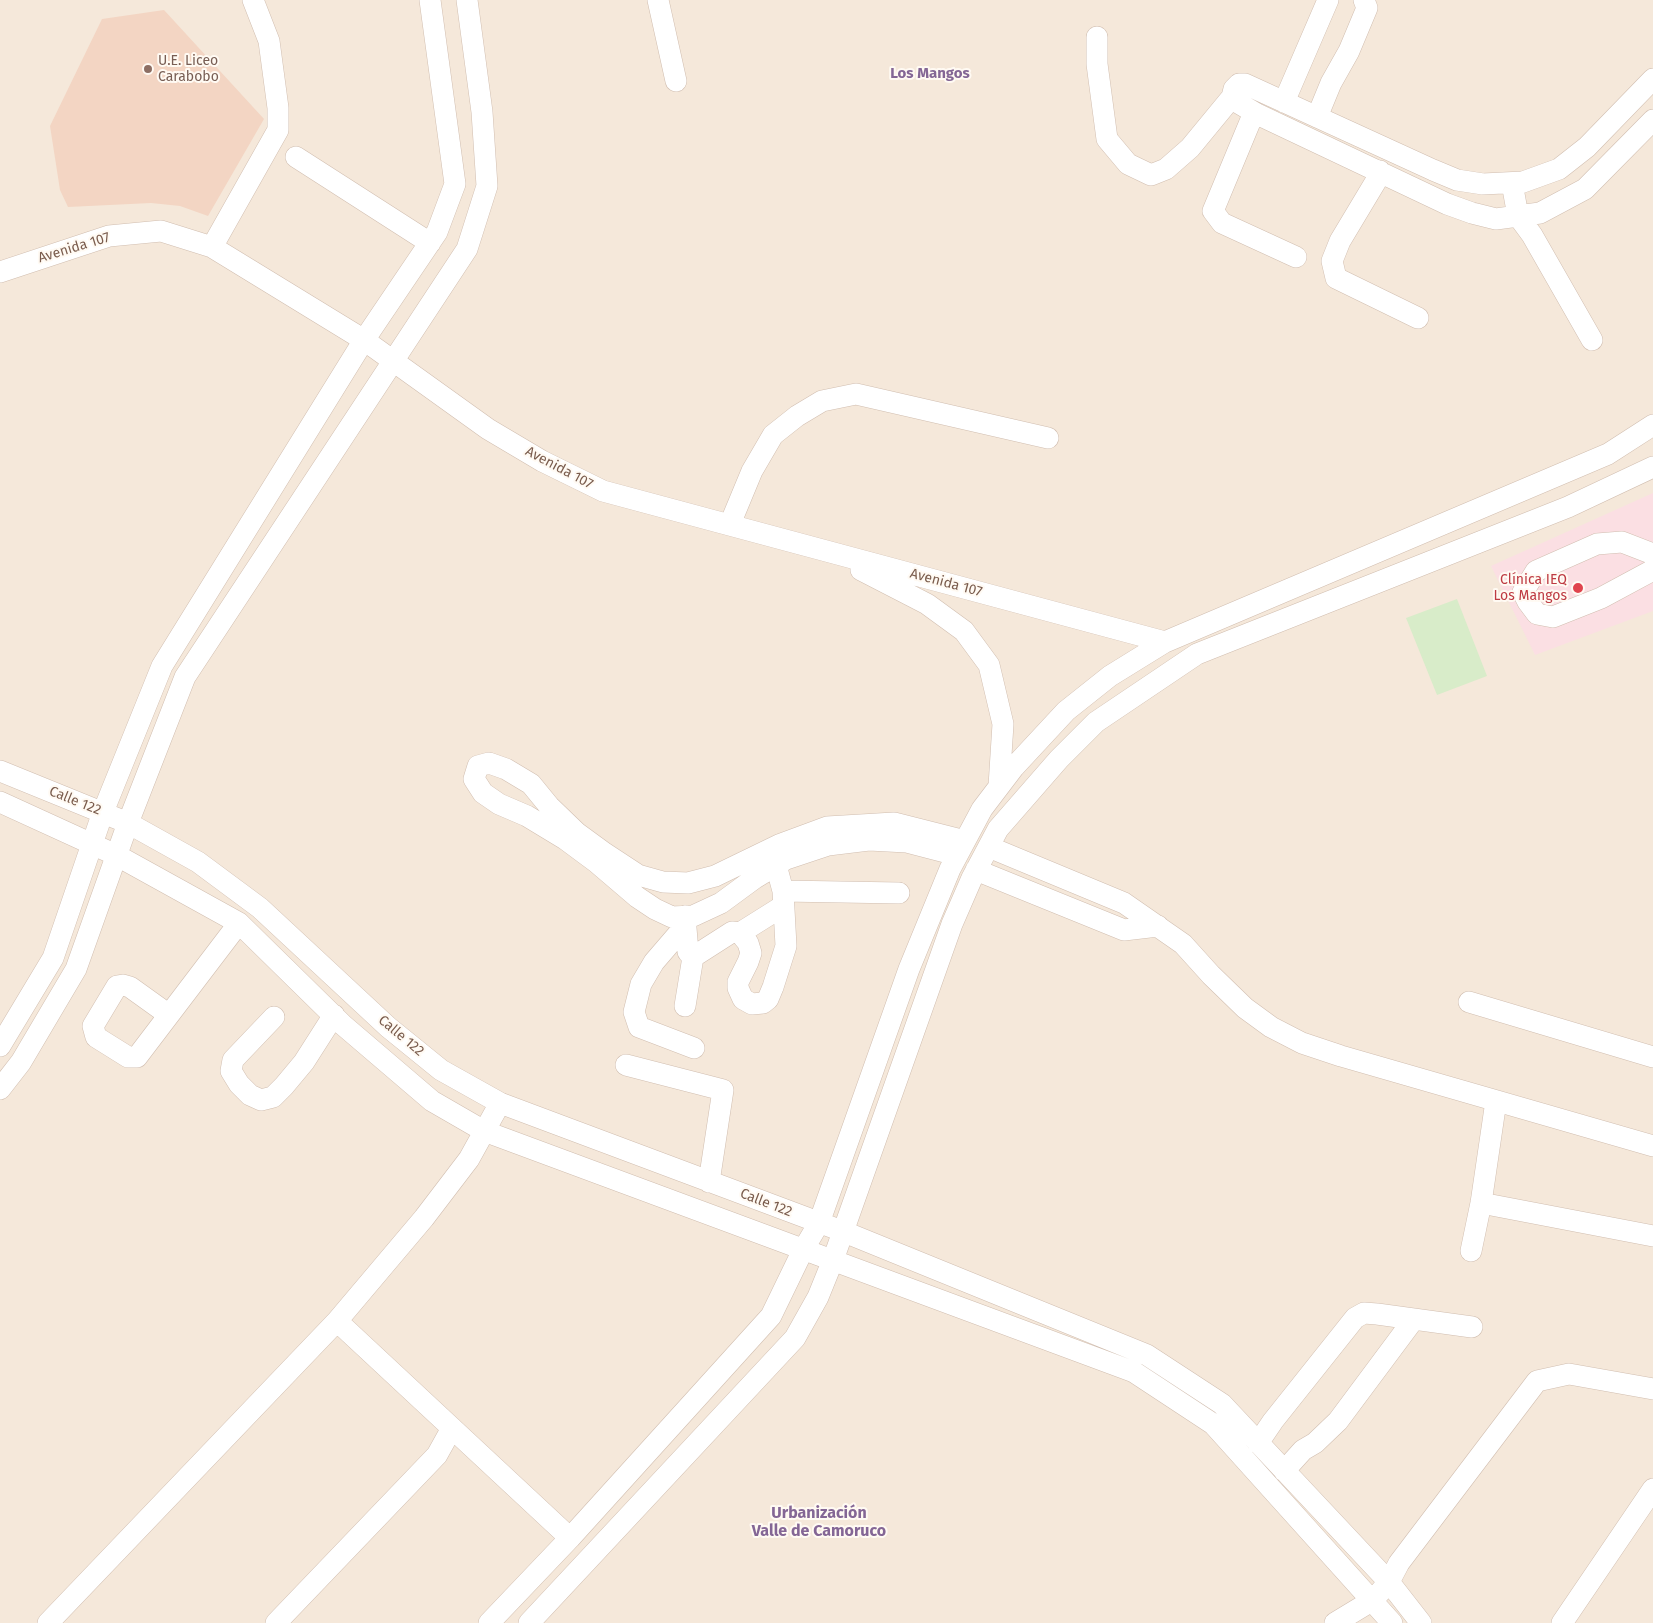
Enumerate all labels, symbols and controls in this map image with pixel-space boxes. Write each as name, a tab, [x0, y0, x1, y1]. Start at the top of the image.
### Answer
place label: U.E. Liceo Carabobo	[158, 53, 219, 85]
marker: U.E. Liceo Carabobo	[142, 63, 154, 75]
district label: Los Mangos	[890, 65, 970, 83]
street label: Avenida 107	[36, 229, 112, 267]
street label: Avenida 107	[522, 443, 596, 493]
street label: Avenida 107	[908, 565, 984, 601]
place label: Clínica IEQ Los Mangos	[1493, 572, 1567, 604]
marker: Clínica IEQ Los Mangos	[1571, 581, 1585, 595]
street label: Calle 122	[47, 783, 103, 819]
street label: Calle 122	[375, 1012, 427, 1060]
street label: Calle 122	[738, 1185, 794, 1221]
district label: Urbanización Valle de Camoruco	[752, 1504, 886, 1542]

